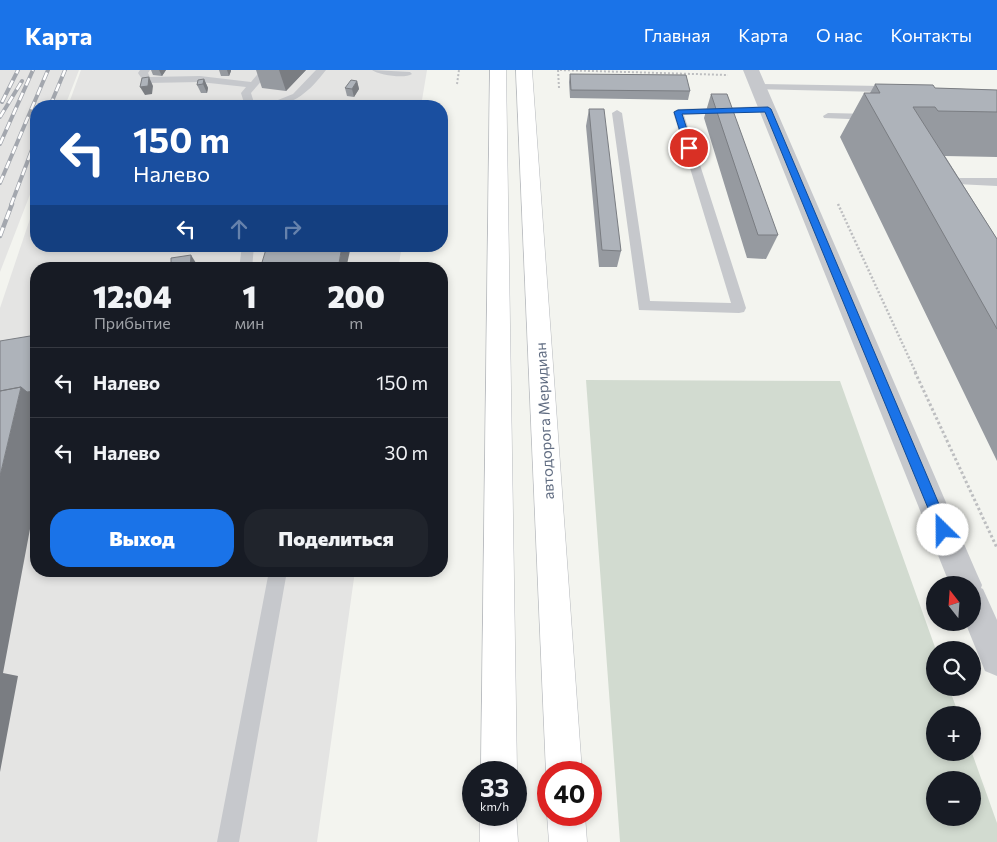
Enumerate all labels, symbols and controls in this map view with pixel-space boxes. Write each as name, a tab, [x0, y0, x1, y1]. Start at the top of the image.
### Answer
text: Карта	[25, 21, 92, 50]
text: Главная	[644, 24, 710, 46]
text: Карта	[738, 24, 788, 46]
text: О нас	[816, 24, 863, 46]
text: Контакты	[891, 24, 972, 46]
text: 150 m	[133, 117, 230, 160]
icon: left	[50, 120, 115, 185]
pin	[668, 127, 710, 169]
icon: arrive	[675, 134, 703, 162]
text: Налево	[133, 160, 210, 187]
icon: left	[172, 215, 200, 243]
icon: ahead	[225, 215, 253, 243]
icon: right	[278, 215, 306, 243]
text: 12:04	[93, 277, 172, 314]
text: 1	[243, 277, 257, 314]
text: 200	[327, 277, 385, 314]
text: Прибытие	[94, 313, 171, 332]
text: мин	[235, 313, 264, 332]
text: m	[349, 313, 363, 332]
street label: автодорога Меридиан	[531, 342, 557, 500]
icon: left	[50, 369, 78, 397]
text: Налево	[93, 371, 160, 394]
text: 150 m	[376, 371, 428, 394]
icon: left	[50, 439, 78, 467]
text: Налево	[93, 441, 160, 464]
text: 30 m	[385, 441, 428, 464]
position arrow	[916, 503, 968, 555]
button: Выход	[50, 509, 234, 567]
button: Поделиться	[244, 509, 428, 567]
north arrow	[926, 576, 981, 631]
map controls	[926, 576, 981, 826]
button: search	[926, 641, 981, 696]
button: +	[926, 706, 981, 761]
speed limit sign: 40	[537, 761, 602, 826]
button: −	[926, 771, 981, 826]
text: 33	[480, 772, 509, 802]
text: km/h	[480, 799, 509, 813]

